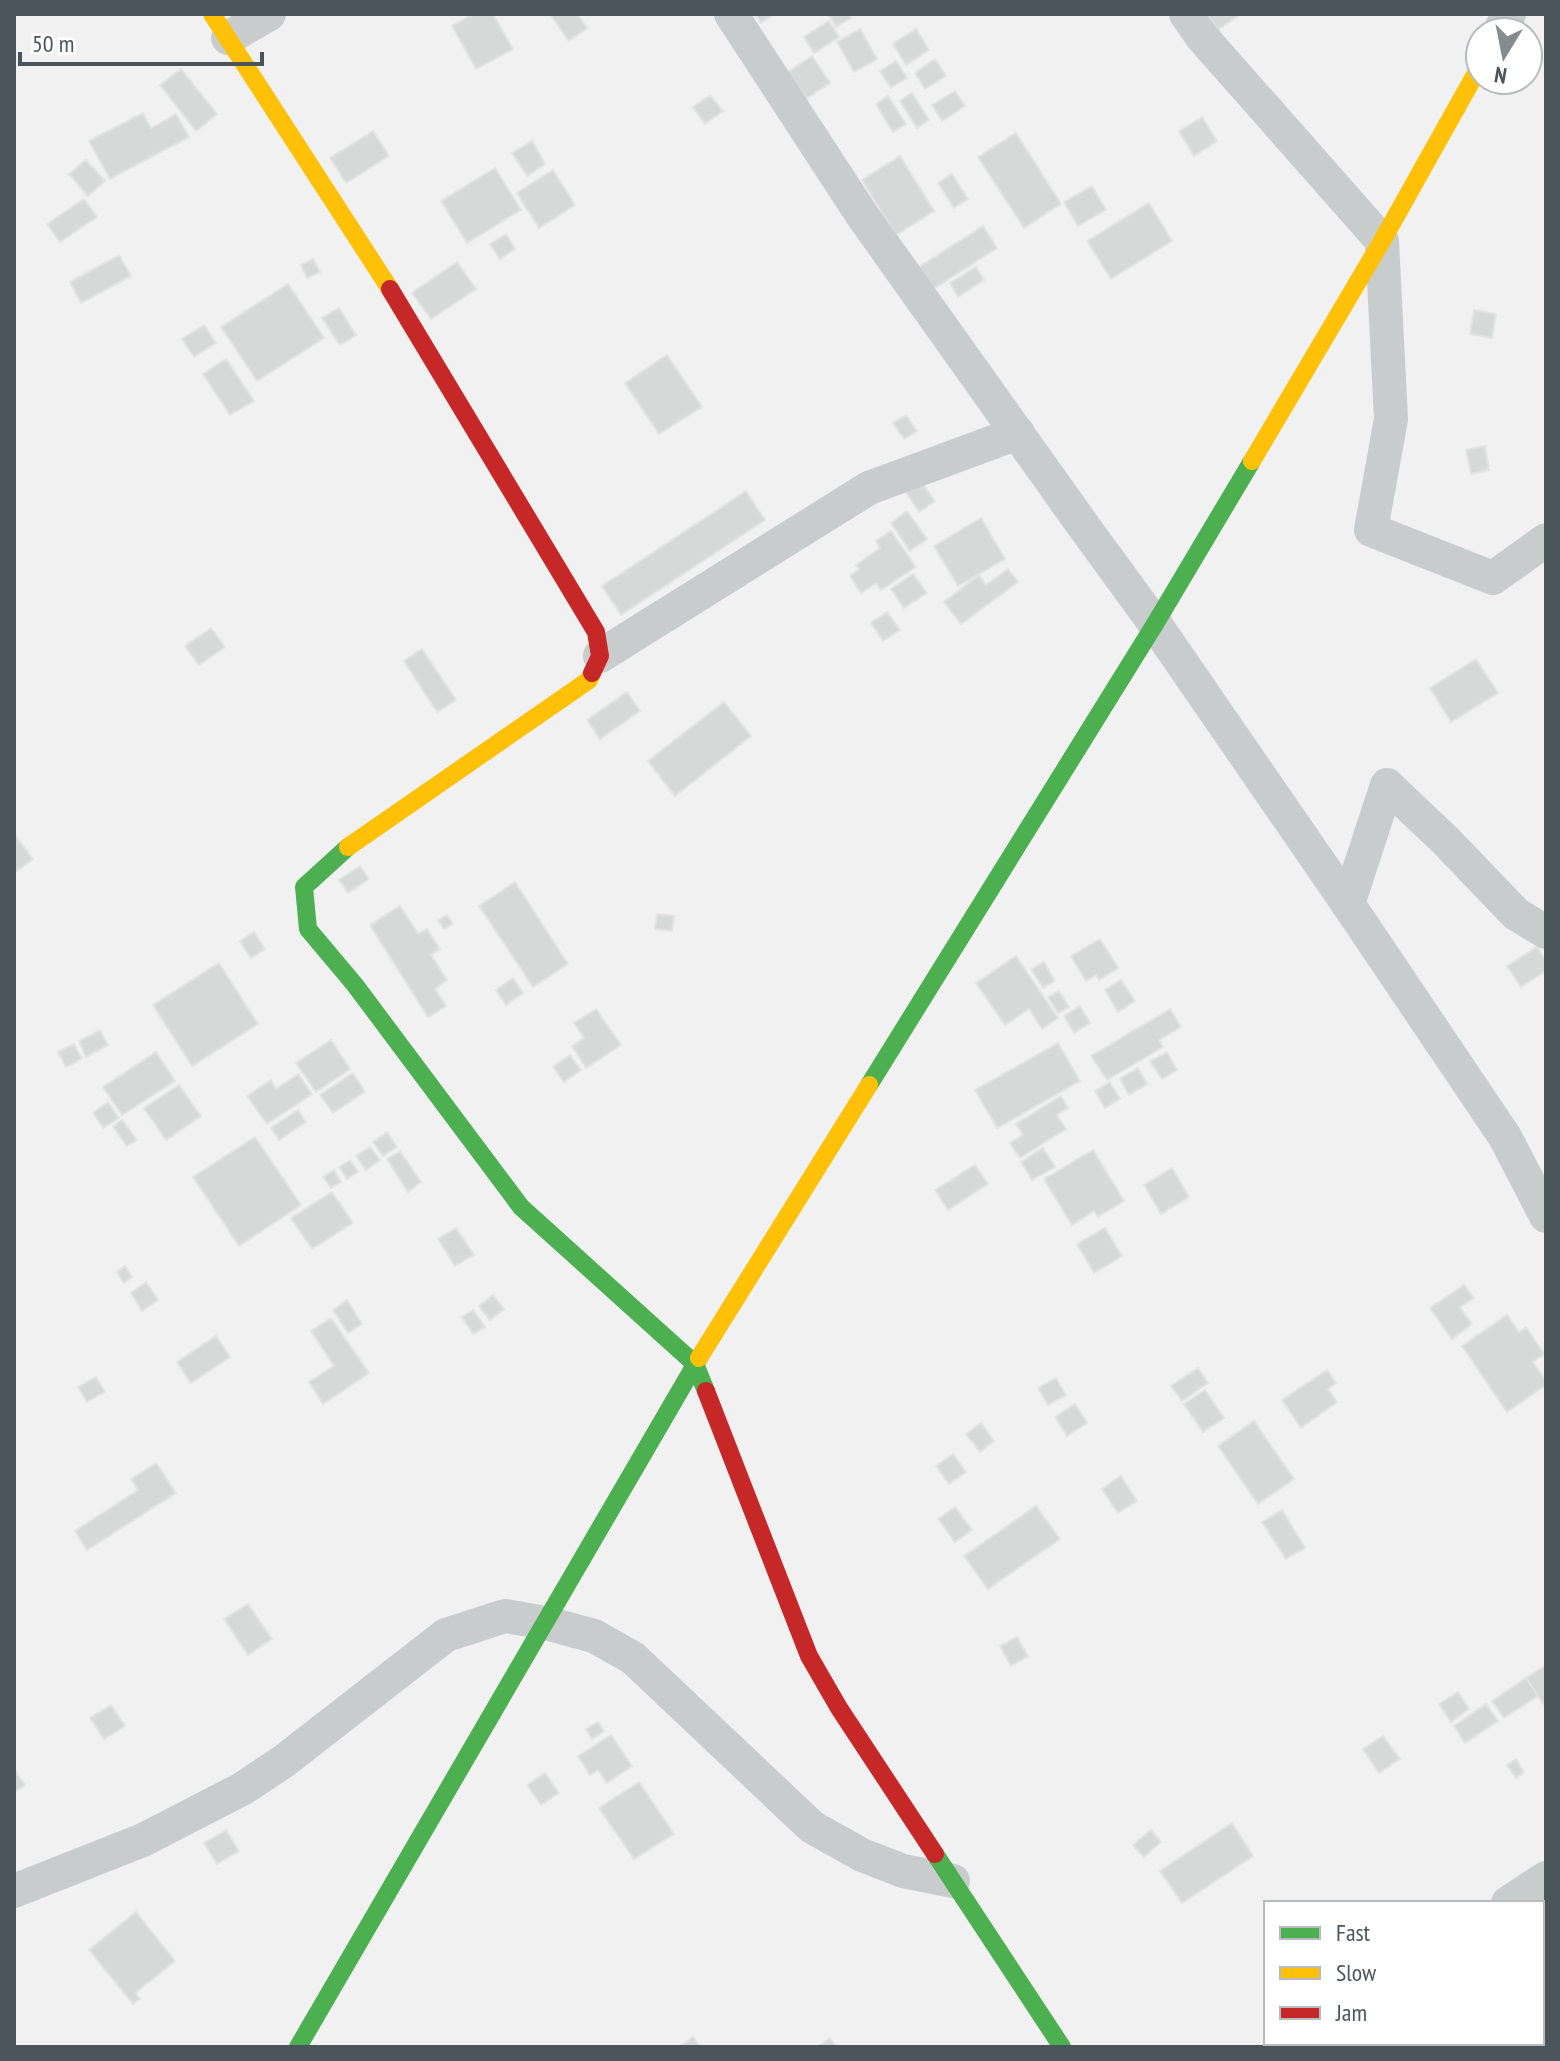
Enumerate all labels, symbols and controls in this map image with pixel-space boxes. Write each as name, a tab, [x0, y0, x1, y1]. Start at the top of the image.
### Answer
scale bar	[20, 16, 262, 66]
north arrow	[1464, 16, 1544, 96]
text: 50 m	[32, 28, 74, 59]
text: N	[1492, 61, 1509, 91]
legend	[1264, 1901, 1544, 2045]
text: Fast	[1336, 1917, 1371, 1948]
text: Slow	[1336, 1957, 1377, 1988]
text: Jam	[1335, 1997, 1367, 2028]

